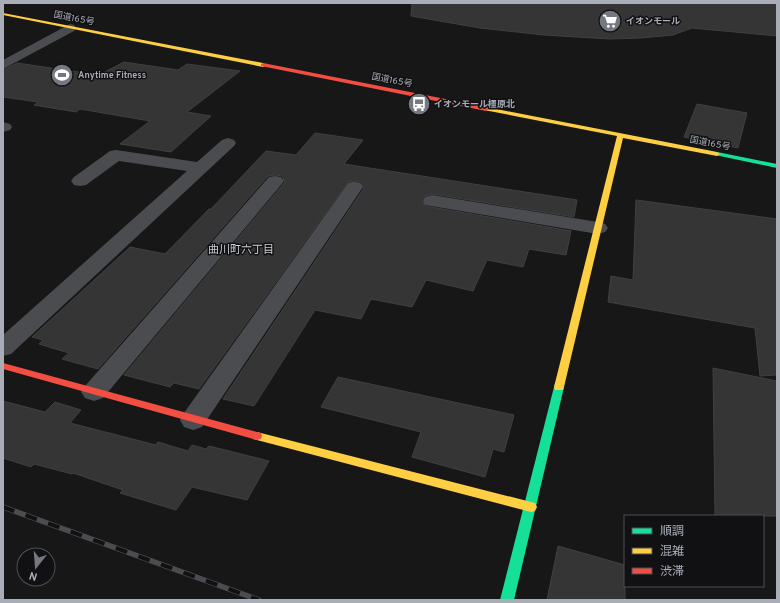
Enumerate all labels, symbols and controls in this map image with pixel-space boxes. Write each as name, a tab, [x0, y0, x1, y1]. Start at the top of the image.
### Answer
supermarket icon: イオンモール	[597, 8, 623, 34]
street label: 国道165号	[53, 9, 95, 28]
place label: イオンモール	[626, 16, 680, 27]
sports icon: Anytime Fitness	[49, 62, 75, 88]
place label: Anytime Fitness	[78, 70, 146, 81]
street label: 国道165号	[371, 71, 413, 90]
bus stop icon: イオンモール橿原北	[406, 91, 432, 117]
place label: イオンモール橿原北	[434, 99, 515, 110]
street label: 国道165号	[689, 134, 731, 153]
district label: 曲川町六丁目	[208, 243, 274, 257]
legend	[624, 515, 764, 587]
text: 順調	[660, 524, 684, 540]
text: 混雑	[660, 544, 684, 560]
north arrow	[16, 547, 56, 587]
text: 渋滞	[660, 564, 684, 580]
text: N	[28, 568, 39, 583]

